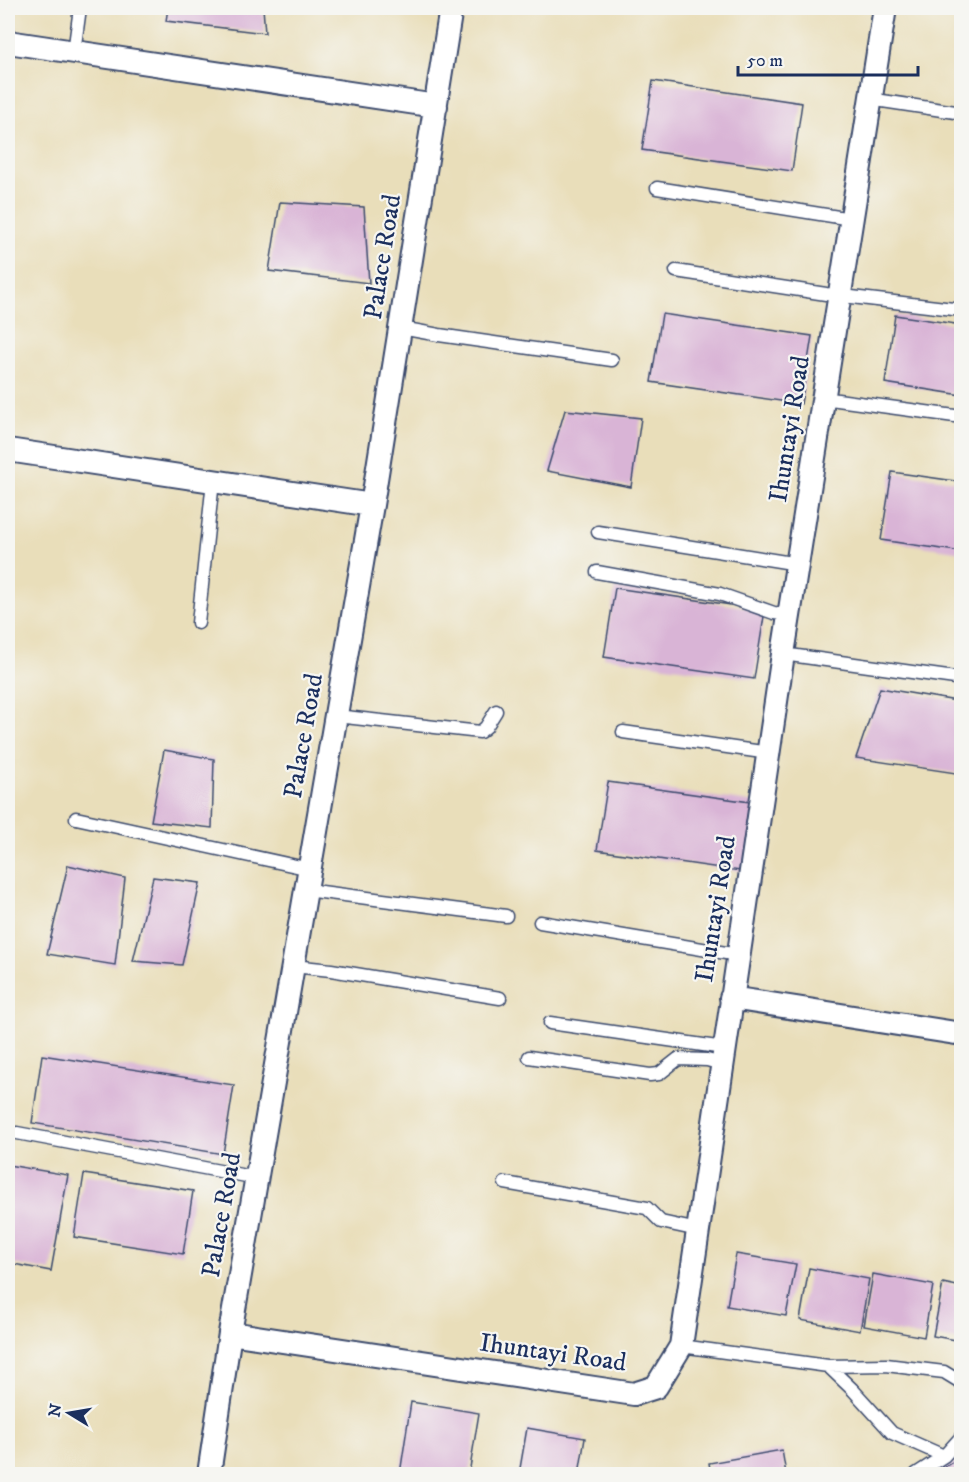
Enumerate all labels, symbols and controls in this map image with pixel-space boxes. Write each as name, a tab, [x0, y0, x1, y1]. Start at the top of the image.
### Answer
scale bar	[738, 39, 918, 77]
text: 50 m	[747, 50, 783, 72]
street label: Palace Road	[357, 192, 409, 322]
street label: Ihuntayi Road	[762, 353, 818, 505]
street label: Palace Road	[277, 671, 331, 801]
street label: Ihuntayi Road	[688, 833, 744, 985]
street label: Palace Road	[195, 1150, 249, 1280]
street label: Ihuntayi Road	[477, 1326, 629, 1380]
north arrow	[39, 1383, 99, 1443]
text: N	[44, 1402, 66, 1419]

